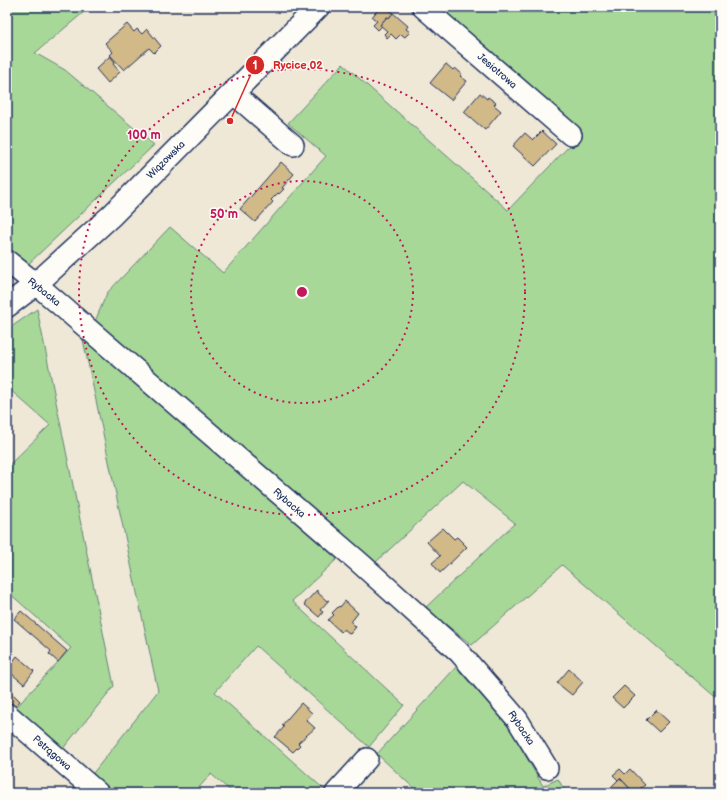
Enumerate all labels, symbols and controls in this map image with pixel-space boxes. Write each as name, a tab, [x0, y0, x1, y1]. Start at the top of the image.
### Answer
street label: Jesiotrowa	[475, 51, 519, 92]
callout: Rycice 02	[245, 53, 330, 76]
text: 1	[252, 58, 258, 73]
text: Rycice 02	[273, 59, 323, 72]
text: 100 m	[127, 128, 161, 143]
street label: Wiązowska	[144, 138, 188, 182]
text: 50 m	[210, 207, 238, 222]
street label: Rybacka	[25, 275, 63, 309]
centre of rings	[295, 285, 309, 299]
street label: Rybacka	[270, 486, 308, 520]
street label: Rybacka	[505, 709, 537, 748]
street label: Pstrągowa	[30, 733, 74, 773]

